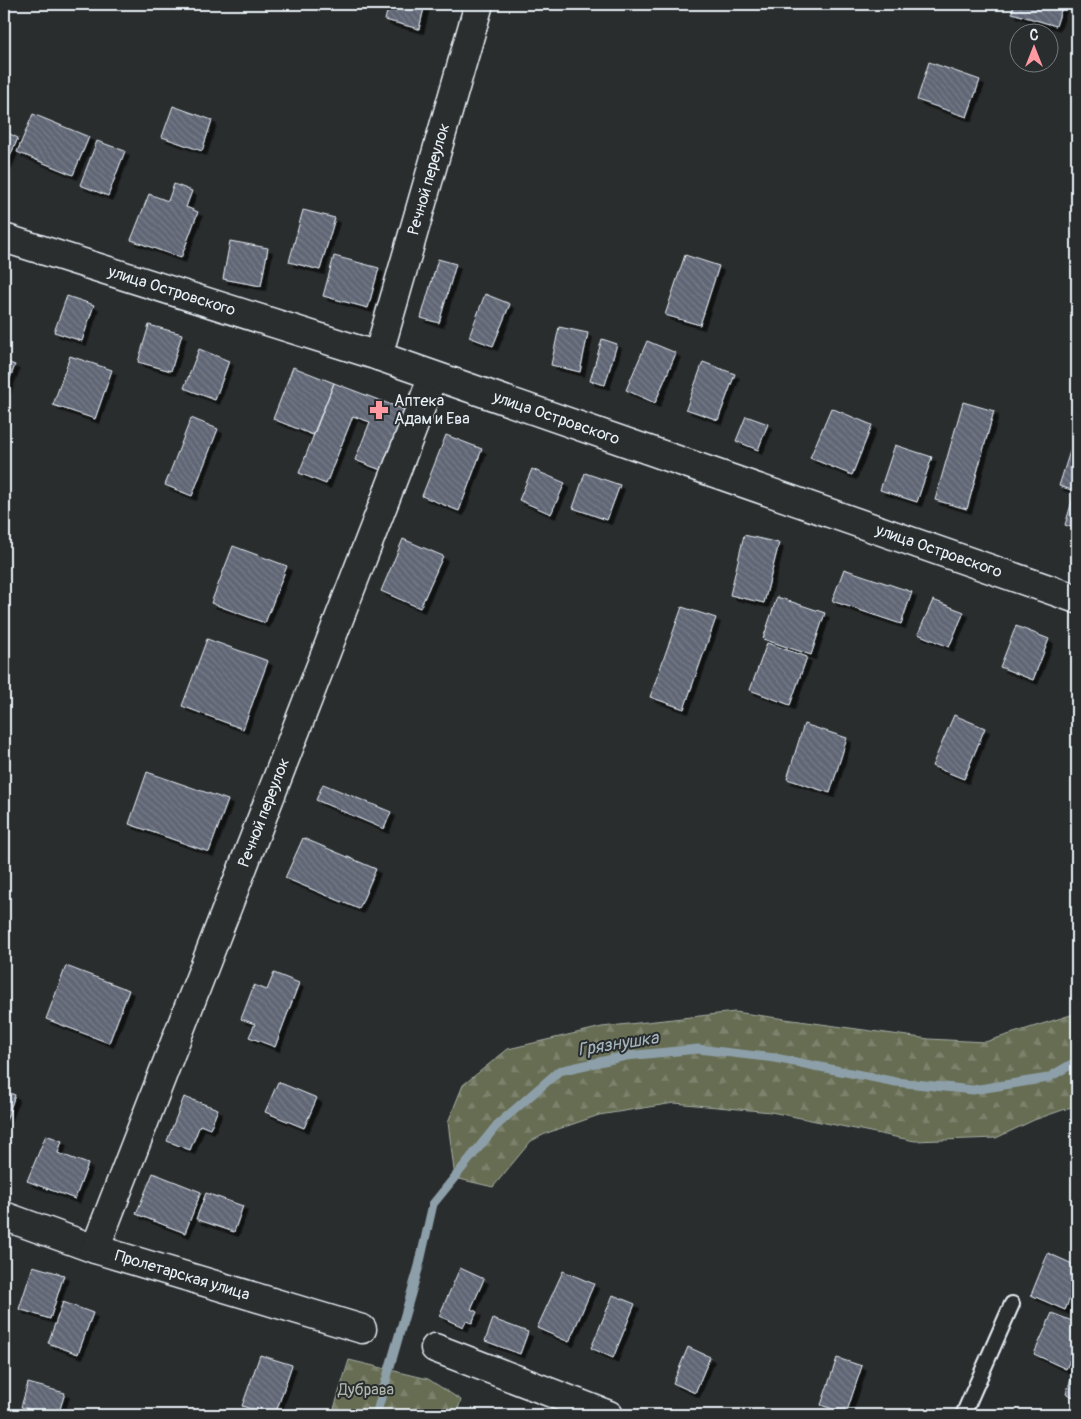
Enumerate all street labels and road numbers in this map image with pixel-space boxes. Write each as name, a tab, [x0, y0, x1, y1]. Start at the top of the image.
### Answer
street label: Речной переулок	[403, 121, 454, 237]
street label: улица Островского	[105, 261, 238, 321]
street label: улица Островского	[490, 386, 623, 449]
street label: улица Островского	[872, 519, 1005, 582]
street label: Речной переулок	[234, 755, 294, 870]
street label: Пролетарская улица	[112, 1246, 252, 1305]

